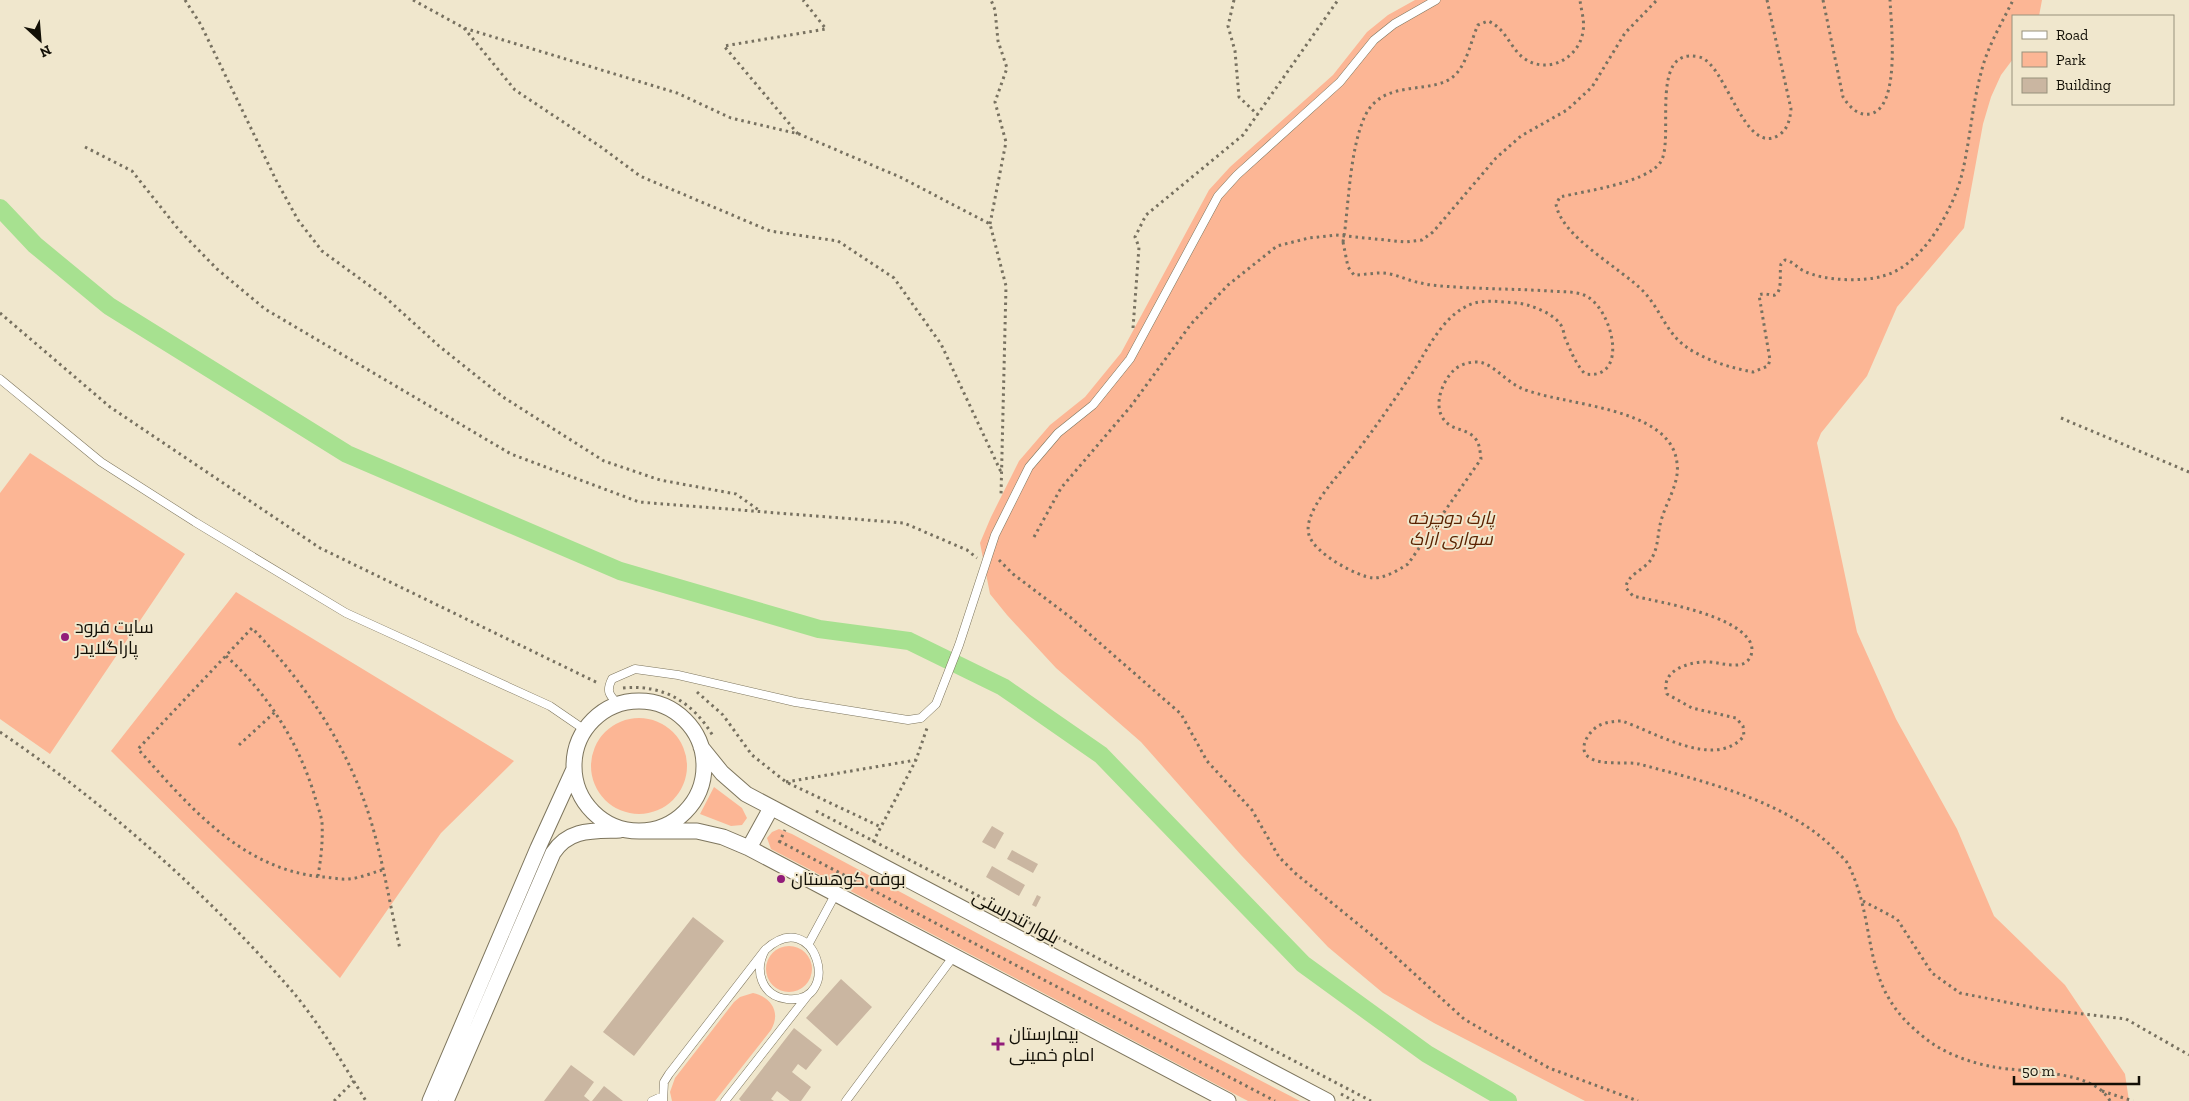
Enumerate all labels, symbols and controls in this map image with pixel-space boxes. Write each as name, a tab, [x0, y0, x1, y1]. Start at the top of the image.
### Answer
north arrow	[15, 15, 65, 65]
legend	[2012, 15, 2174, 105]
text: Road	[2056, 26, 2089, 44]
text: N	[37, 41, 54, 61]
text: Park	[2056, 51, 2086, 69]
text: Building	[2056, 76, 2111, 94]
park label: پارک دوچرخه سواری اراک	[1407, 507, 1496, 550]
place label: سایت فرود پاراگلایدر	[74, 616, 154, 660]
marker: سایت فرود پاراگلایدر	[59, 631, 71, 643]
place label: بوفه کوهستان	[791, 868, 906, 890]
marker: بوفه کوهستان	[775, 873, 787, 885]
street label: بلوار تندرستی	[969, 885, 1063, 949]
place label: بیمارستان امام خمینی	[1009, 1023, 1095, 1067]
marker: بیمارستان امام خمینی	[991, 1037, 1005, 1051]
scale bar	[2014, 1054, 2139, 1086]
text: 50 m	[2022, 1062, 2055, 1080]

